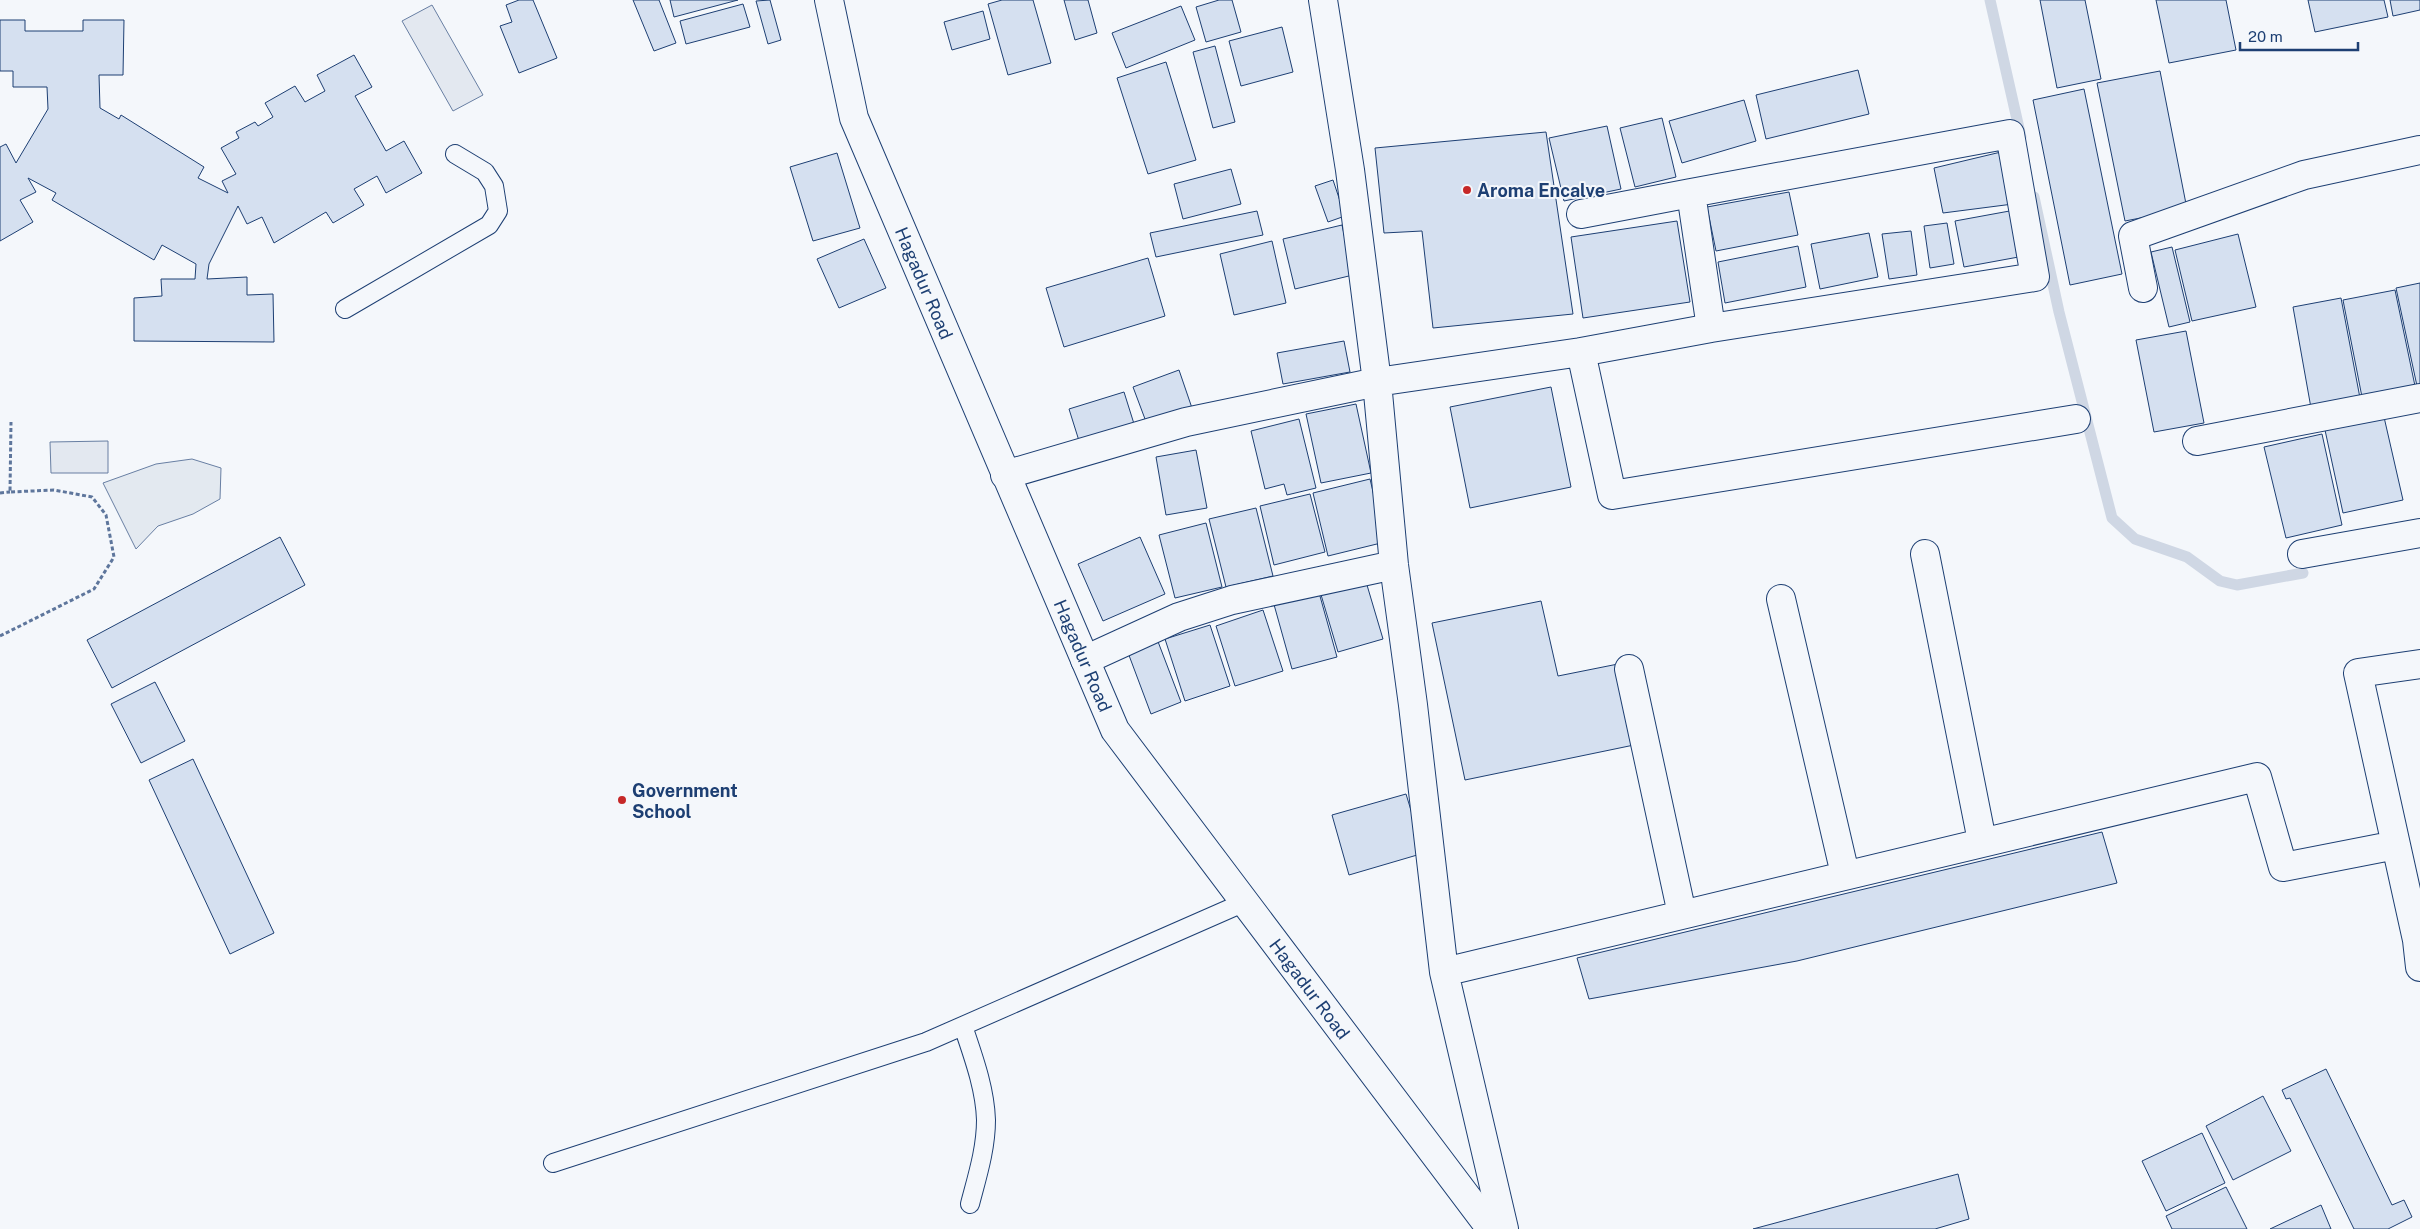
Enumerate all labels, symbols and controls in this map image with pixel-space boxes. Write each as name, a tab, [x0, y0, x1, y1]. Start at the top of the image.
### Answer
scale bar	[2240, 20, 2358, 52]
text: 20 m	[2248, 28, 2283, 45]
place label: Aroma Encalve	[1477, 180, 1605, 201]
marker: Aroma Encalve	[1461, 184, 1473, 196]
street label: Hagadur Road	[891, 224, 958, 342]
street label: Hagadur Road	[1050, 596, 1116, 715]
place label: Government School	[632, 780, 738, 822]
marker: Government School	[616, 794, 628, 806]
street label: Hagadur Road	[1266, 935, 1355, 1043]

